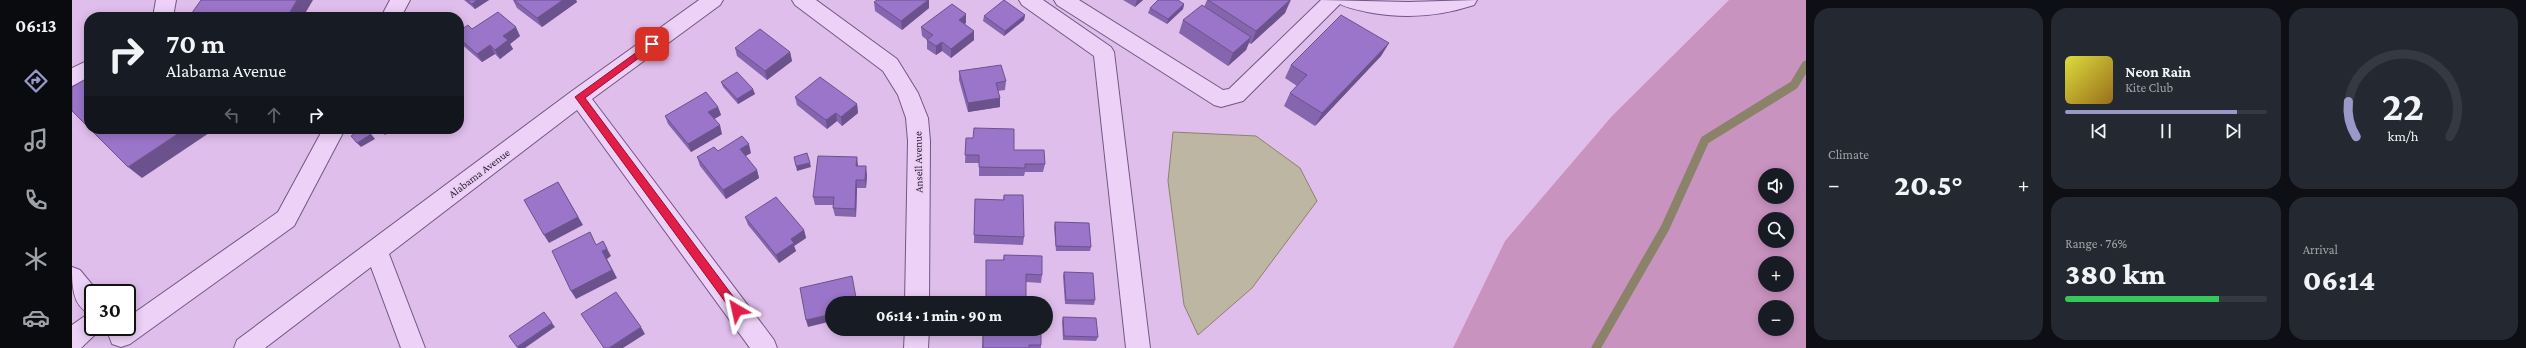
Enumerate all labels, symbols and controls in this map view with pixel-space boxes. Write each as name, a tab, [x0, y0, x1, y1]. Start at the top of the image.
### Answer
text: 06:13	[15, 16, 57, 36]
pin	[635, 27, 669, 61]
icon: right	[100, 28, 152, 80]
text: 70 m	[166, 28, 225, 59]
icon: arrive	[641, 33, 663, 55]
text: Alabama Avenue	[166, 61, 286, 81]
text: Neon Rain	[2125, 64, 2191, 80]
icon: directions	[22, 67, 50, 95]
text: Kite Club	[2125, 80, 2173, 95]
text: 22	[2382, 82, 2424, 128]
icon: left	[221, 104, 243, 126]
icon: ahead	[263, 104, 285, 126]
icon: right	[305, 104, 327, 126]
icon: previous	[2088, 120, 2110, 142]
icon: pause	[2155, 120, 2177, 142]
icon: next	[2222, 120, 2244, 142]
icon: music	[22, 126, 50, 154]
text: km/h	[2388, 127, 2419, 143]
street label: Ansell Avenue	[911, 131, 925, 193]
street label: Alabama Avenue	[446, 146, 512, 200]
text: Climate	[1828, 147, 1869, 162]
map controls	[1758, 168, 1794, 336]
button: sound	[1758, 168, 1794, 204]
text: 20.5°	[1894, 168, 1963, 201]
text: −	[1828, 172, 1840, 197]
text: +	[2018, 172, 2029, 197]
icon: phone	[22, 186, 50, 214]
button: search	[1758, 212, 1794, 248]
text: Range · 76%	[2065, 236, 2127, 251]
text: Arrival	[2303, 242, 2338, 257]
icon: climate	[22, 245, 50, 273]
button: +	[1758, 256, 1794, 292]
text: 380 km	[2065, 257, 2166, 290]
text: 06:14	[2303, 263, 2375, 296]
speed limit sign: 30	[84, 284, 136, 336]
position arrow	[716, 289, 758, 331]
button: −	[1758, 300, 1794, 336]
icon: car	[22, 304, 50, 332]
text: 06:14 · 1 min · 90 m	[876, 308, 1002, 324]

